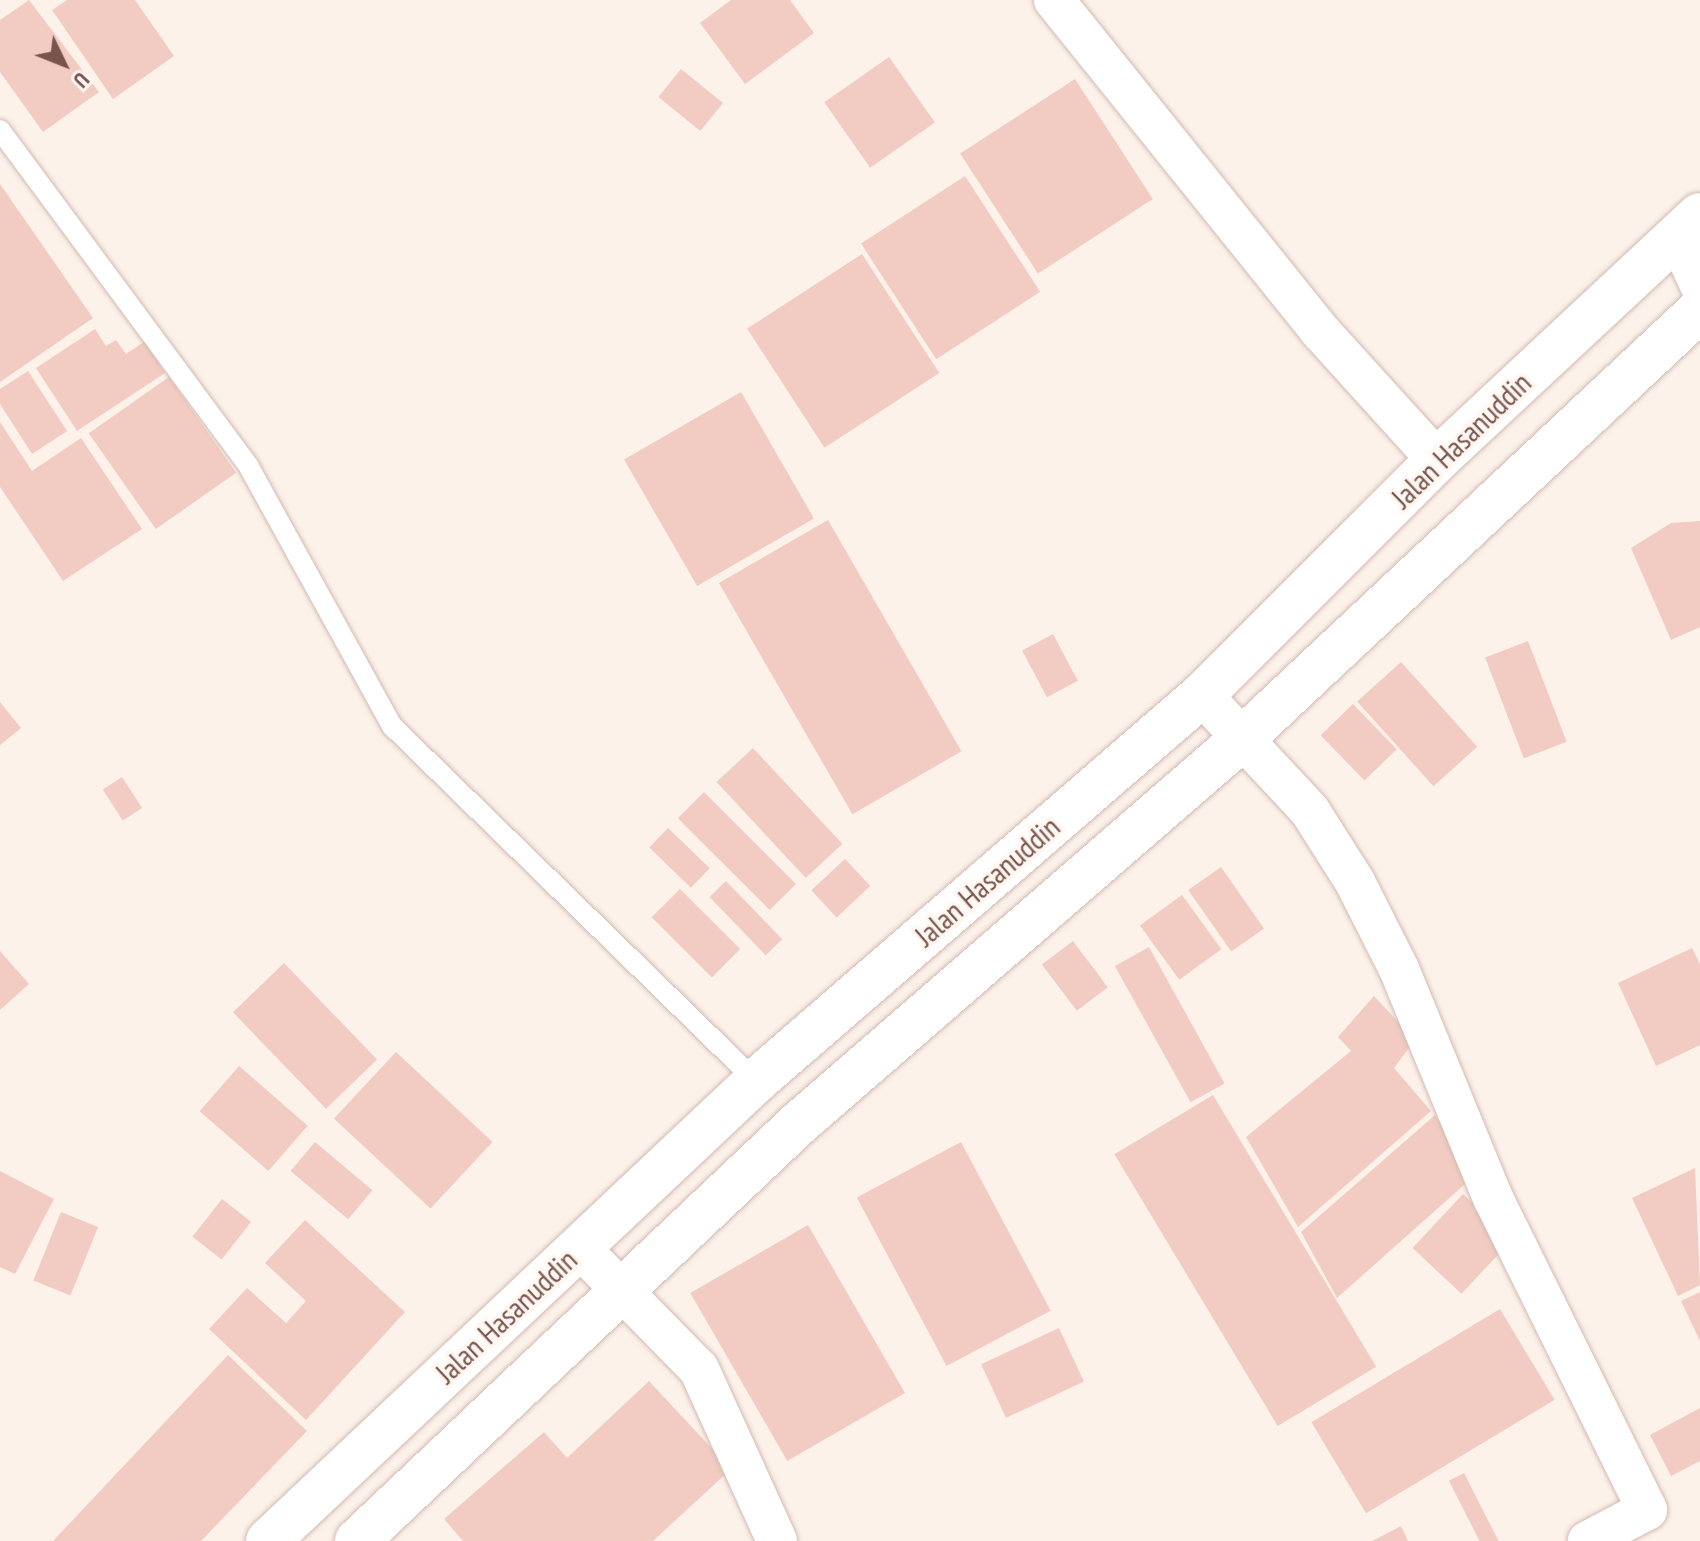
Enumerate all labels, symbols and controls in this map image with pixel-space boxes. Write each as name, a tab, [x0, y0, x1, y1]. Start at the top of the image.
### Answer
north arrow	[24, 24, 104, 104]
text: U	[67, 67, 96, 94]
street label: Jalan Hasanuddin	[1384, 365, 1538, 515]
street label: Jalan Hasanuddin	[907, 808, 1067, 954]
street label: Jalan Hasanuddin	[428, 1242, 584, 1390]

